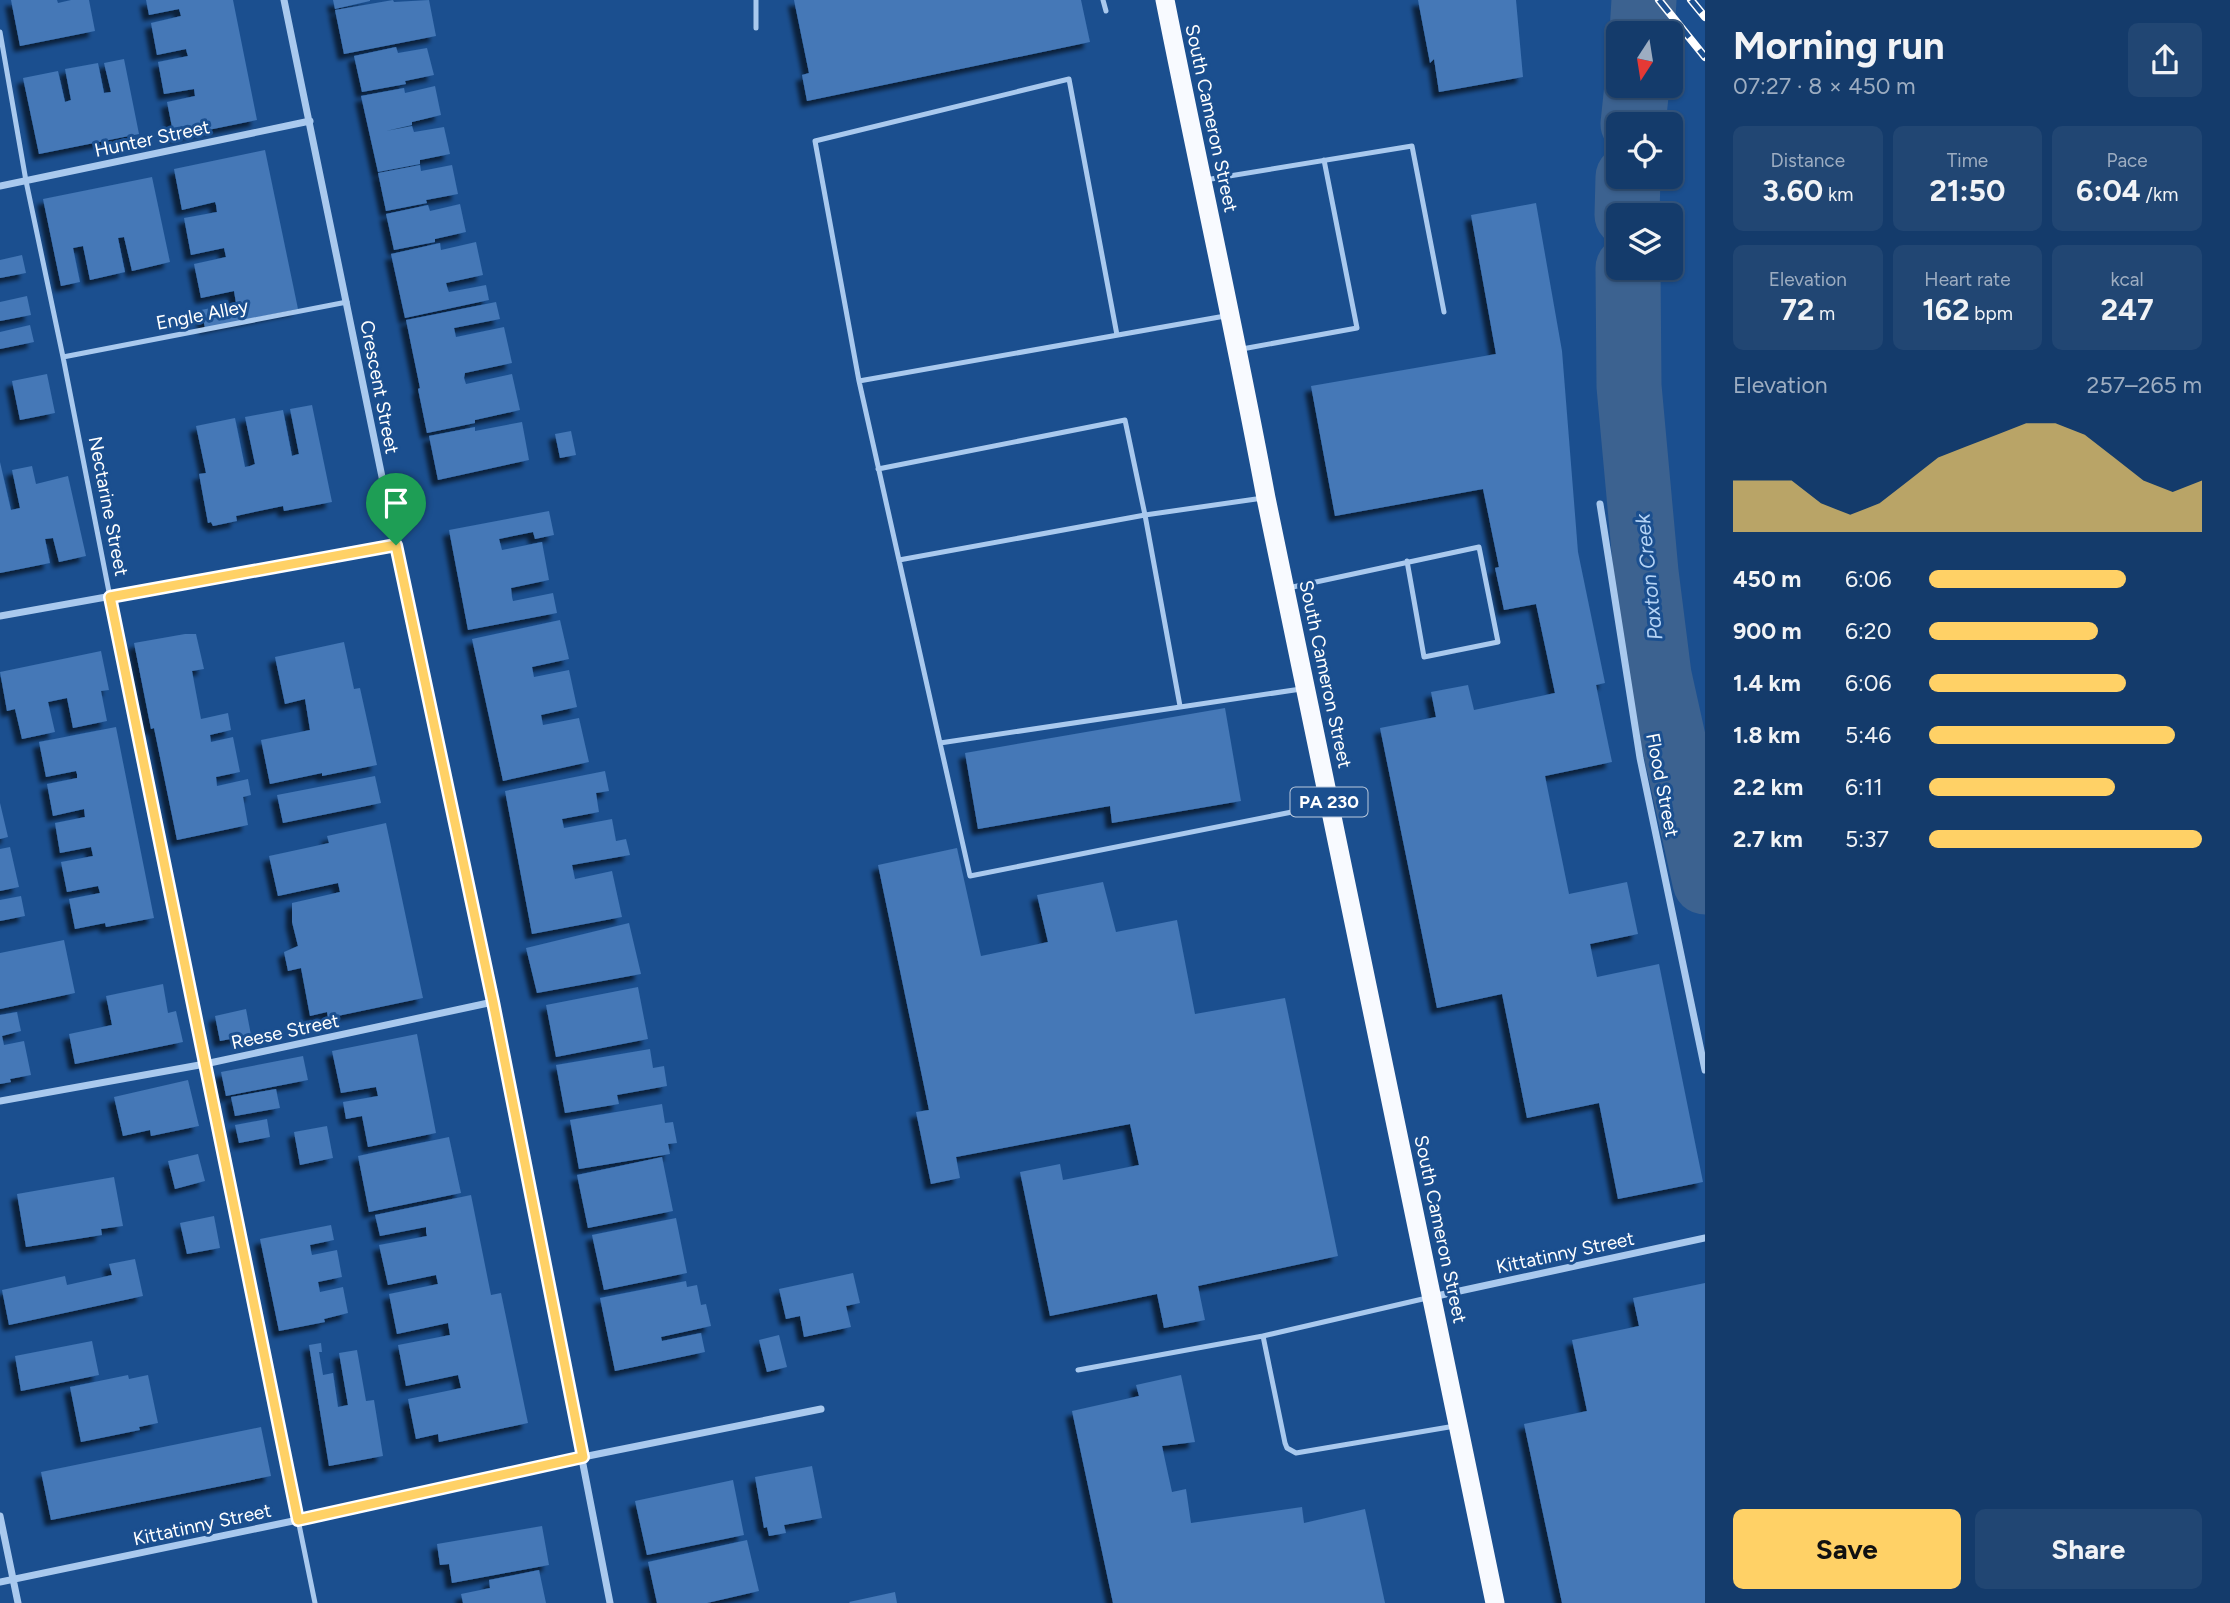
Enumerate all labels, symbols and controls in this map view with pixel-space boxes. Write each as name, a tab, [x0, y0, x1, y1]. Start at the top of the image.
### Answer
north arrow	[1606, 21, 1684, 98]
map controls	[1606, 21, 1683, 280]
street label: South Cameron Street	[1180, 22, 1243, 214]
text: Morning run	[1733, 23, 1945, 69]
button: share	[2128, 23, 2202, 97]
text: 07:27 · 8 × 450 m	[1733, 72, 1916, 100]
button: locate	[1606, 112, 1683, 189]
street label: Hunter Street	[92, 115, 212, 162]
text: Distance	[1771, 149, 1845, 172]
text: Time	[1947, 149, 1988, 172]
text: Pace	[2107, 149, 2148, 172]
text: 3.60	[1762, 172, 1823, 209]
text: 21:50	[1930, 172, 2005, 209]
text: 6:04	[2076, 172, 2141, 209]
text: km	[1823, 183, 1853, 206]
text: /km	[2141, 183, 2178, 206]
button: layers	[1606, 203, 1683, 280]
text: Elevation	[1769, 268, 1847, 291]
text: Heart rate	[1924, 268, 2011, 291]
text: kcal	[2111, 268, 2144, 291]
text: 72	[1780, 291, 1814, 328]
text: 162	[1922, 291, 1970, 328]
text: 247	[2101, 291, 2154, 328]
street label: Engle Alley	[154, 294, 250, 335]
text: m	[1814, 302, 1835, 325]
text: bpm	[1970, 302, 2013, 325]
street label: Crescent Street	[355, 318, 404, 456]
text: Elevation	[1733, 371, 1828, 399]
text: 257–265 m	[2087, 371, 2202, 399]
street label: Nectarine Street	[84, 434, 133, 578]
pin	[366, 473, 426, 545]
icon: arrive	[377, 484, 415, 522]
water label: Paxton Creek	[1629, 512, 1668, 641]
text: 450 m	[1733, 565, 1801, 593]
text: 6:06	[1845, 565, 1892, 593]
street label: South Cameron Street	[1294, 578, 1357, 770]
text: 900 m	[1733, 617, 1802, 645]
text: 6:20	[1845, 617, 1891, 645]
text: 1.4 km	[1733, 669, 1801, 697]
text: 6:06	[1845, 669, 1892, 697]
text: 1.8 km	[1733, 721, 1800, 749]
text: 5:46	[1845, 721, 1891, 749]
street label: Flood Street	[1641, 731, 1684, 839]
text: 2.2 km	[1733, 773, 1803, 801]
text: 6:11	[1845, 773, 1883, 801]
road number: PA 230	[1290, 788, 1368, 816]
text: 2.7 km	[1733, 825, 1803, 853]
text: 5:37	[1845, 825, 1889, 853]
street label: Reese Street	[229, 1009, 341, 1054]
street label: South Cameron Street	[1409, 1133, 1472, 1325]
street label: Kittatinny Street	[1494, 1227, 1636, 1278]
street label: Kittatinny Street	[131, 1499, 273, 1550]
button: Save	[1733, 1509, 1961, 1589]
button: Share	[1975, 1509, 2202, 1589]

